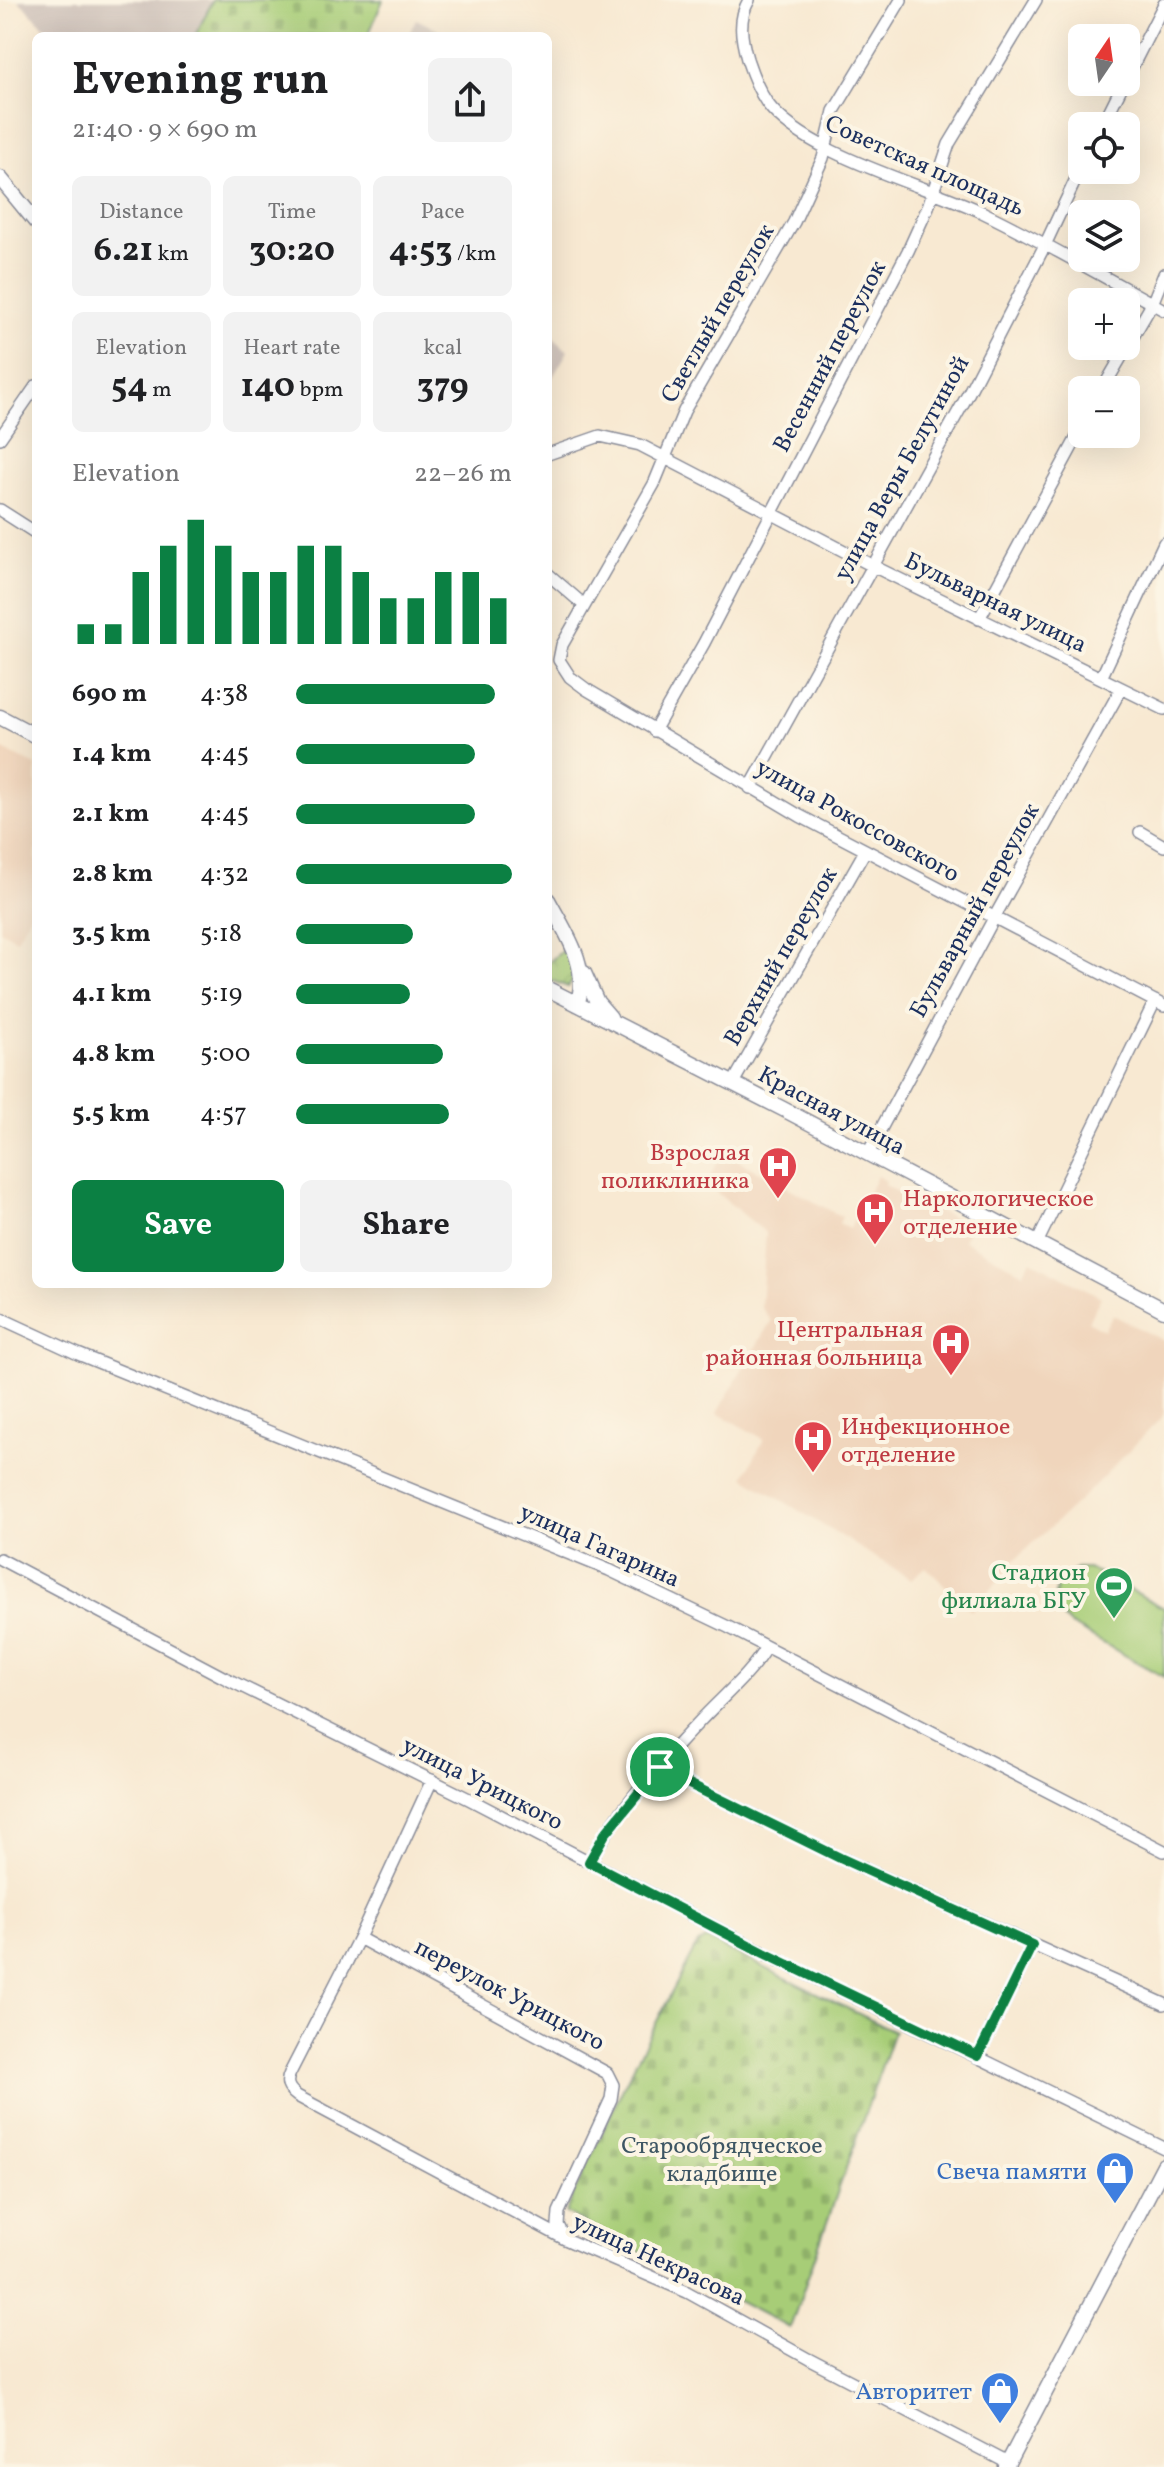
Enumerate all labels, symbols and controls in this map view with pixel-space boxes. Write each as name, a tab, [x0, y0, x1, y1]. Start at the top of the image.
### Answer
north arrow	[1068, 24, 1140, 96]
map controls	[1068, 24, 1140, 448]
text: Evening run	[72, 51, 329, 112]
button: share	[428, 58, 512, 142]
street label: Советская площадь	[819, 108, 1029, 226]
text: 21:40 · 9 × 690 m	[72, 112, 258, 148]
button: locate	[1068, 112, 1140, 184]
text: Distance	[99, 197, 183, 228]
text: Time	[268, 197, 316, 228]
text: Pace	[421, 197, 465, 228]
button: layers	[1068, 200, 1140, 272]
street label: Светлый переулок	[654, 218, 784, 410]
text: 6.21	[94, 228, 153, 275]
text: 30:20	[249, 228, 335, 275]
text: 4:53	[389, 228, 453, 275]
text: km	[153, 239, 189, 270]
text: /km	[453, 239, 497, 270]
street label: Весенний переулок	[766, 255, 896, 459]
button: +	[1068, 288, 1140, 360]
text: Elevation	[96, 333, 187, 364]
text: Heart rate	[243, 333, 341, 364]
text: kcal	[423, 333, 462, 364]
street label: улица Веры Белугиной	[827, 350, 979, 588]
text: 54	[111, 364, 148, 411]
text: 140	[240, 364, 295, 411]
text: 379	[417, 364, 469, 411]
text: m	[148, 375, 172, 406]
text: bpm	[295, 375, 344, 406]
button: −	[1068, 376, 1140, 448]
text: Elevation	[72, 456, 180, 492]
text: 22–26 m	[414, 456, 512, 492]
street label: Бульварная улица	[898, 545, 1092, 663]
text: 690 m	[72, 676, 147, 712]
text: 4:38	[200, 676, 248, 712]
text: 1.4 km	[72, 736, 152, 772]
text: 4:45	[200, 736, 249, 772]
street label: улица Рокоссовского	[749, 752, 965, 892]
text: 2.1 km	[72, 796, 149, 832]
text: 4:45	[200, 796, 249, 832]
street label: Бульварный переулок	[902, 797, 1049, 1025]
text: 2.8 km	[72, 856, 153, 892]
text: 4:32	[200, 856, 249, 892]
street label: Верхний переулок	[717, 861, 847, 1053]
text: 3.5 km	[72, 916, 151, 952]
text: 5:18	[200, 916, 242, 952]
text: 4.1 km	[72, 976, 152, 1012]
text: 5:19	[200, 976, 242, 1012]
text: 4.8 km	[72, 1036, 155, 1072]
text: 5:00	[200, 1036, 250, 1072]
street label: Красная улица	[751, 1059, 911, 1165]
text: 5.5 km	[72, 1096, 150, 1132]
text: 4:57	[200, 1096, 247, 1132]
place label: Взрослая поликлиника	[601, 1137, 750, 1199]
hospital icon: Взрослая поликлиника	[757, 1145, 799, 1200]
button: Save	[72, 1180, 284, 1272]
button: Share	[300, 1180, 512, 1272]
place label: Наркологическое отделение	[903, 1183, 1094, 1245]
hospital icon: Наркологическое отделение	[854, 1191, 896, 1246]
place label: Центральная районная больница	[705, 1314, 923, 1376]
hospital icon: Центральная районная больница	[930, 1322, 972, 1377]
place label: Инфекционное отделение	[841, 1411, 1010, 1473]
hospital icon: Инфекционное отделение	[792, 1419, 834, 1474]
street label: улица Гагарина	[514, 1496, 685, 1597]
place label: Стадион филиала БГУ	[941, 1557, 1086, 1619]
sports icon: Стадион филиала БГУ	[1093, 1565, 1135, 1620]
street label: улица Урицкого	[396, 1729, 569, 1840]
pin	[626, 1733, 694, 1801]
icon: arrive	[638, 1745, 682, 1789]
street label: переулок Урицкого	[408, 1931, 610, 2060]
park label: Старообрядческое кладбище	[621, 2130, 823, 2192]
shop icon: Свеча памяти	[1094, 2150, 1136, 2205]
place label: Свеча памяти	[937, 2156, 1087, 2190]
street label: улица Некрасова	[566, 2206, 750, 2316]
shop icon: Авторитет	[979, 2370, 1021, 2425]
place label: Авторитет	[855, 2376, 972, 2410]

